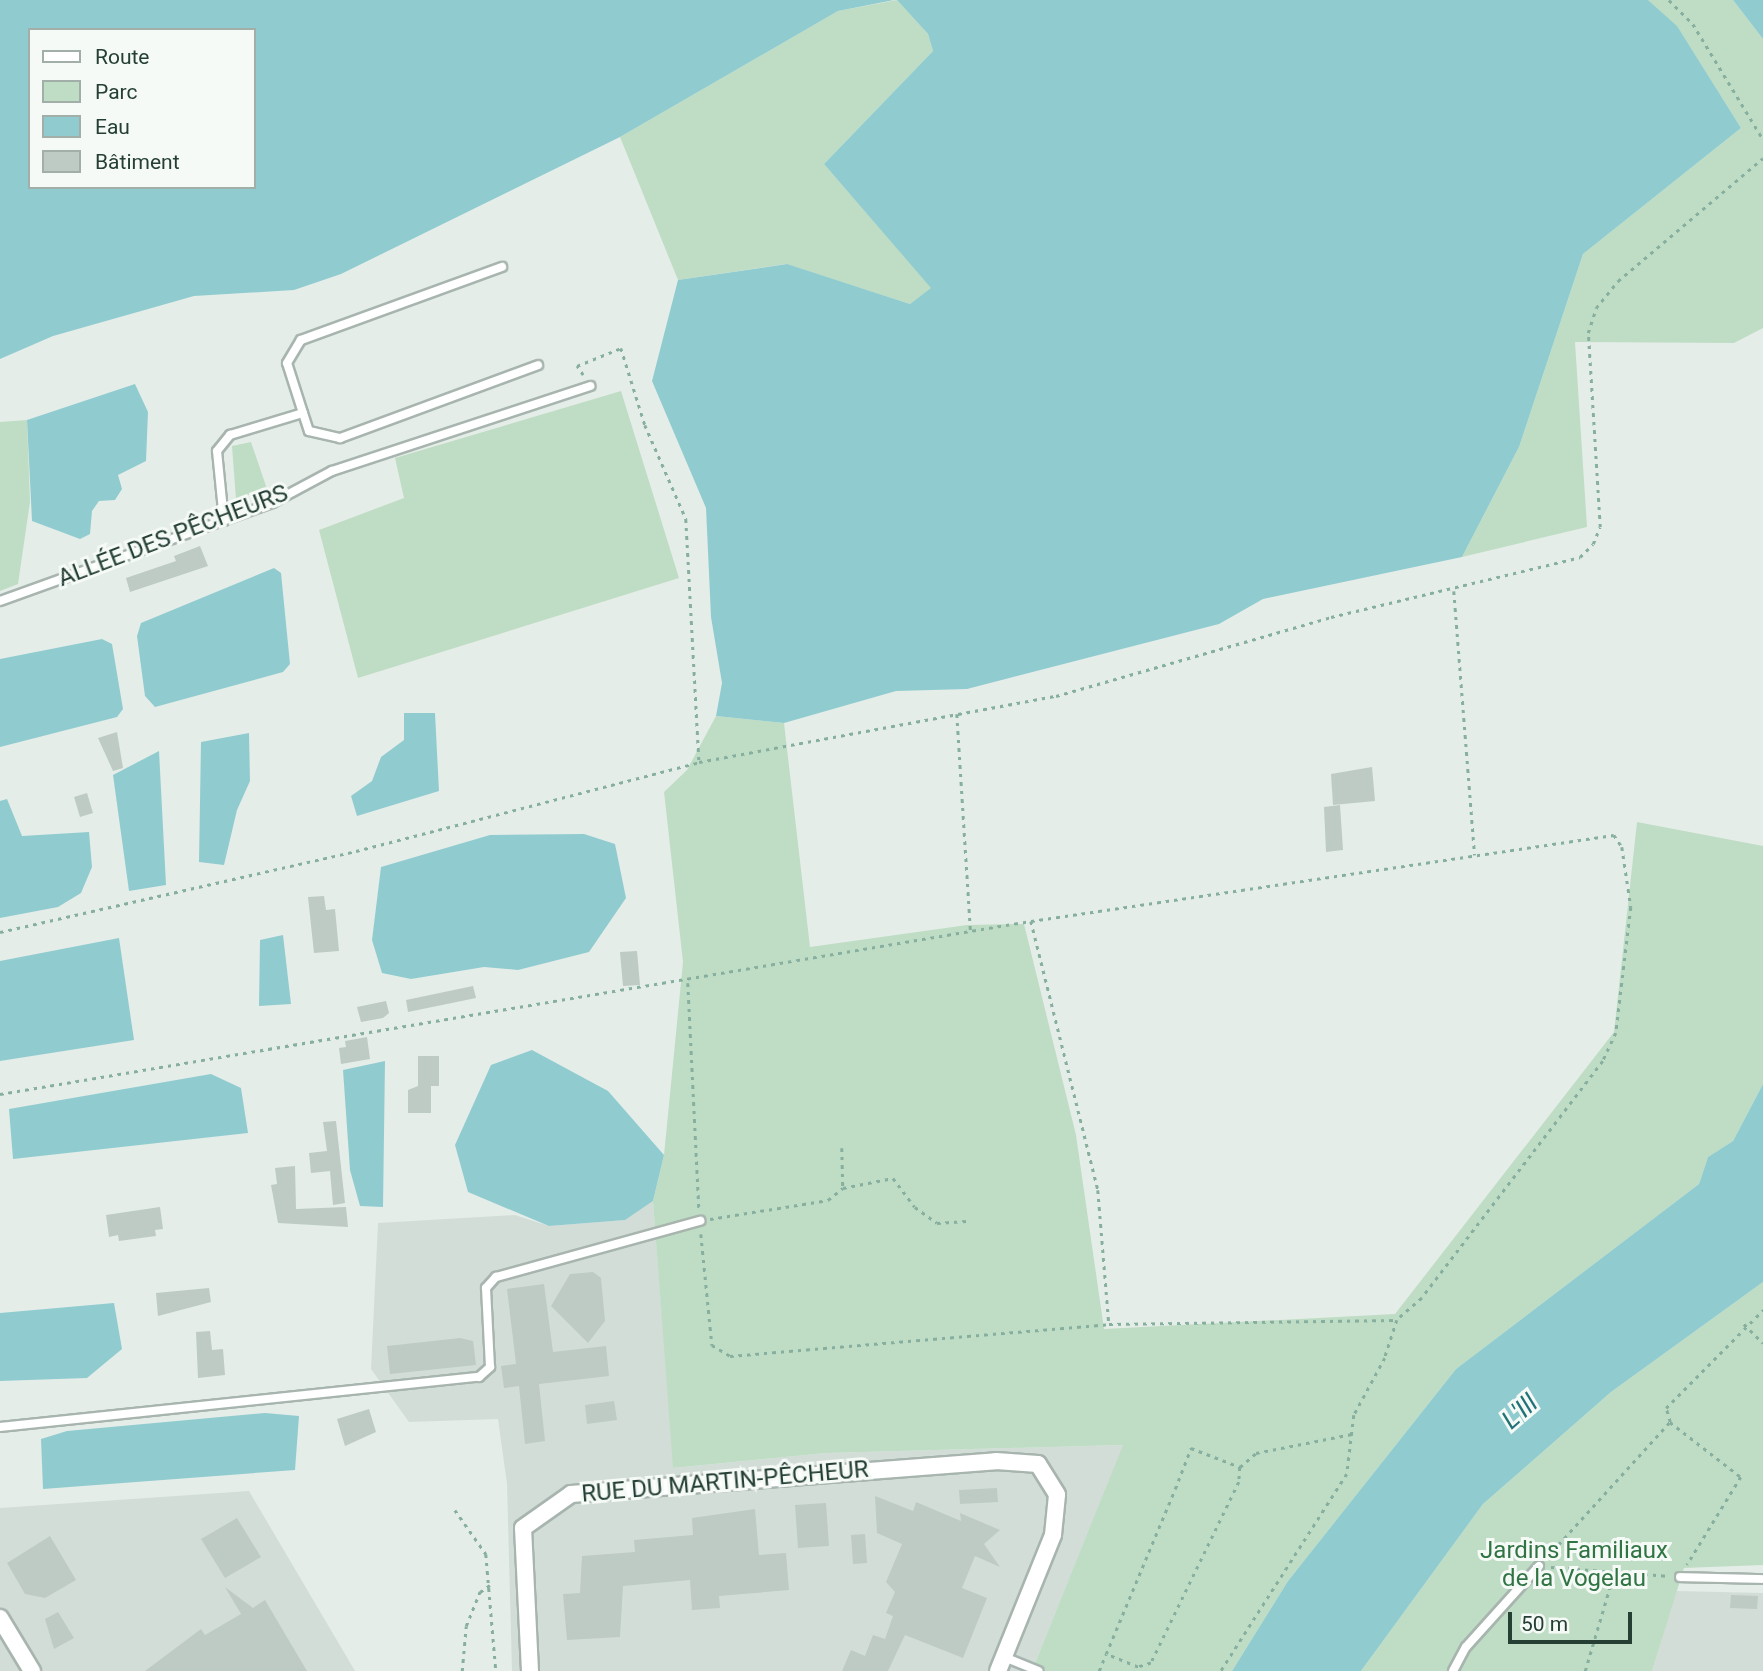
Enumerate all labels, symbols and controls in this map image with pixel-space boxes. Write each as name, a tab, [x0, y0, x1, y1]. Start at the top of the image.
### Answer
legend	[28, 28, 256, 189]
text: Route	[95, 45, 150, 69]
text: Parc	[95, 80, 137, 104]
text: Eau	[95, 115, 130, 139]
text: Bâtiment	[95, 150, 180, 174]
street label: ALLÉE DES PÊCHEURS	[54, 479, 292, 593]
water label: L'Ill	[1496, 1388, 1544, 1436]
street label: RUE DU MARTIN-PÊCHEUR	[580, 1455, 870, 1509]
park label: Jardins Familiaux de la Vogelau	[1480, 1537, 1668, 1593]
scale bar	[1511, 1598, 1635, 1642]
text: 50 m	[1521, 1612, 1568, 1636]

